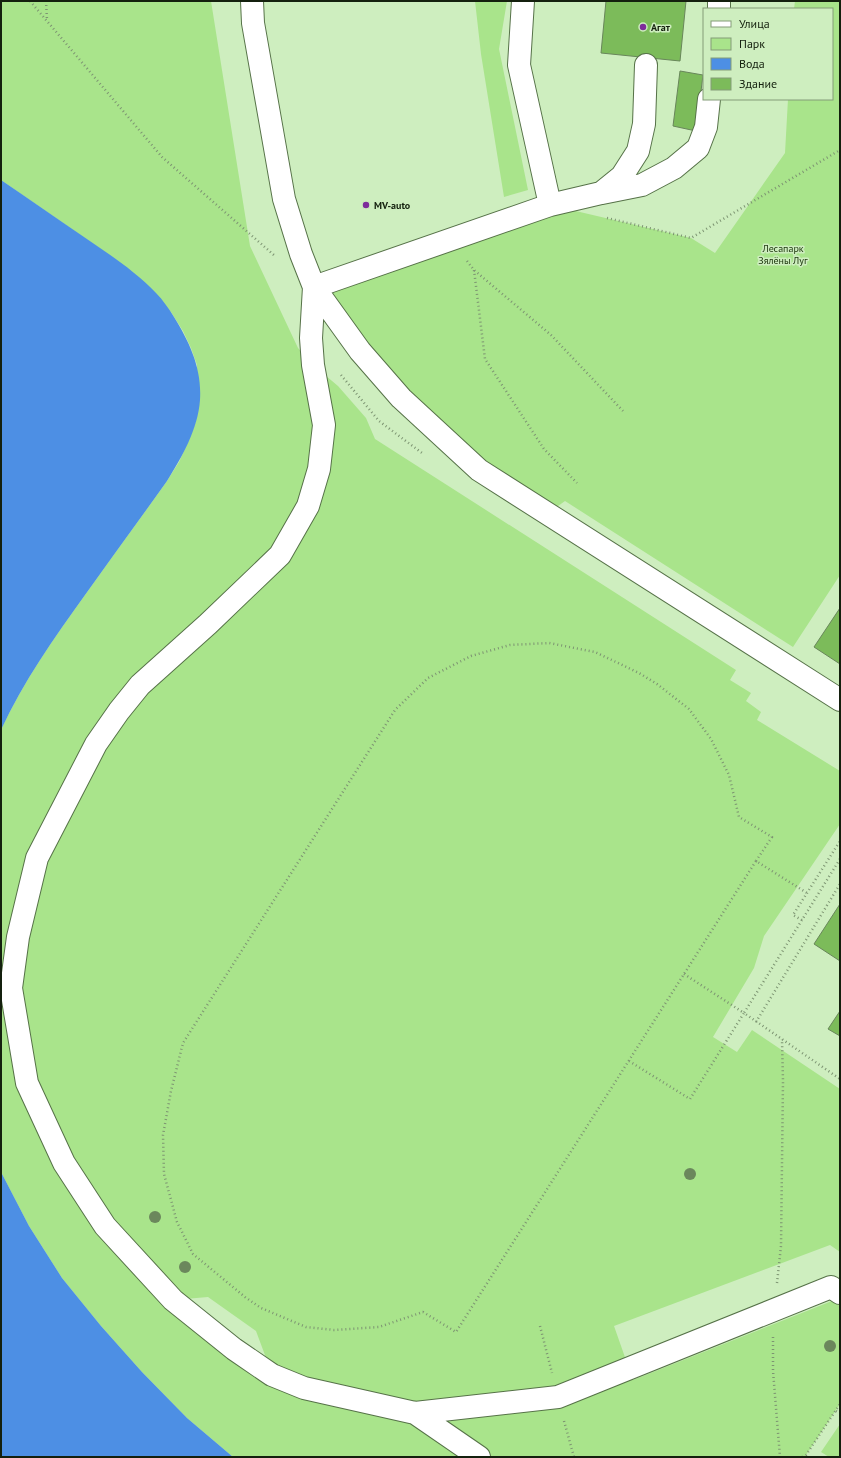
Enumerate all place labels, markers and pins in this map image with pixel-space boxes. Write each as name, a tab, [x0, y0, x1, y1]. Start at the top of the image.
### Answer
place label: Агат	[651, 21, 671, 34]
marker: Агат	[638, 22, 648, 32]
place label: MV-auto	[374, 199, 411, 212]
marker: MV-auto	[361, 200, 371, 210]

